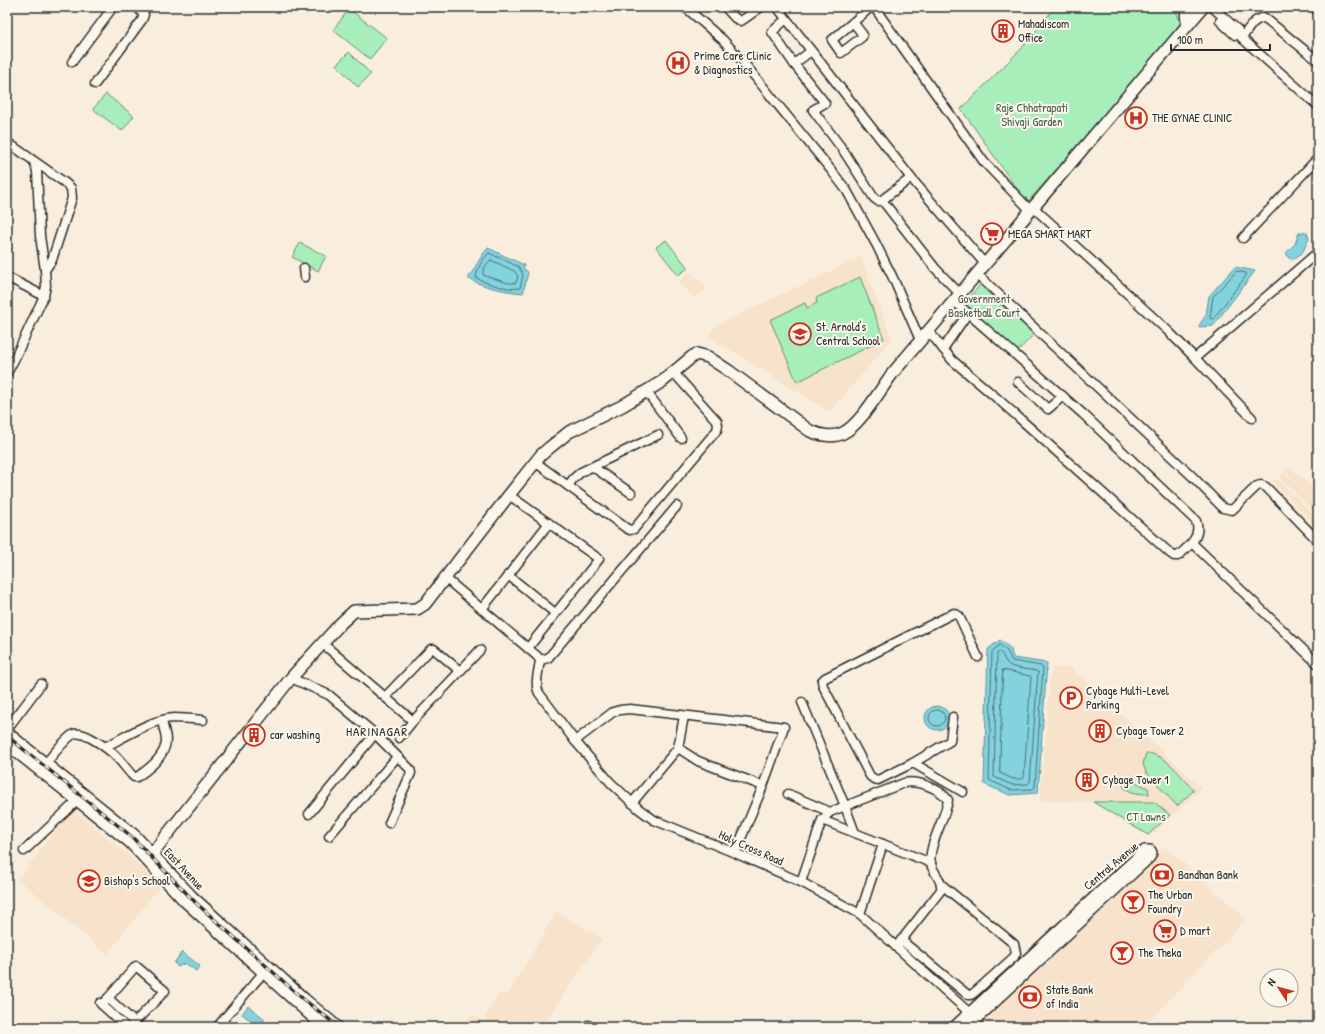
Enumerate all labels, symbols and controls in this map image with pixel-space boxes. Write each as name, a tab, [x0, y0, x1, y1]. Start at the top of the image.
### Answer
place label: Mahadiscom Office	[1018, 15, 1069, 46]
building icon: Mahadiscom Office	[990, 18, 1016, 44]
scale bar	[1171, 26, 1270, 52]
text: 100 m	[1177, 31, 1203, 48]
place label: Prime Care Clinic & Diagnostics	[694, 47, 772, 78]
hospital icon: Prime Care Clinic & Diagnostics	[665, 50, 691, 76]
park label: Raje Chhatrapati Shivaji Garden	[996, 99, 1068, 130]
hospital icon: THE GYNAE CLINIC	[1123, 105, 1149, 131]
place label: THE GYNAE CLINIC	[1152, 109, 1233, 126]
supermarket icon: MEGA SMART MART	[979, 221, 1005, 247]
place label: MEGA SMART MART	[1008, 225, 1092, 242]
park label: Government Basketball Court	[948, 290, 1021, 321]
place label: St. Arnold's Central School	[816, 318, 881, 349]
school or university icon: St. Arnold's Central School	[787, 321, 813, 347]
place label: Cybage Multi-Level Parking	[1086, 682, 1170, 713]
parking icon: Cybage Multi-Level Parking	[1058, 685, 1084, 711]
building icon: Cybage Tower 2	[1087, 718, 1113, 744]
building icon: car washing	[241, 722, 267, 748]
district label: HARINAGAR	[346, 722, 408, 740]
place label: Cybage Tower 2	[1116, 722, 1184, 739]
place label: car washing	[270, 726, 320, 743]
building icon: Cybage Tower 1	[1074, 767, 1100, 793]
place label: Cybage Tower 1	[1102, 771, 1169, 788]
park label: CT Lawns	[1126, 808, 1166, 825]
street label: Holy Cross Road	[716, 826, 787, 870]
street label: Central Avenue	[1080, 838, 1142, 894]
street label: East Avenue	[160, 844, 208, 894]
bank icon: Bandhan Bank	[1149, 862, 1175, 888]
place label: Bandhan Bank	[1178, 866, 1238, 883]
school or university icon: Bishop's School	[76, 868, 102, 894]
place label: Bishop's School	[104, 872, 171, 889]
place label: The Urban Foundry	[1147, 886, 1192, 917]
bar icon: The Urban Foundry	[1120, 889, 1146, 915]
supermarket icon: D mart	[1152, 918, 1178, 944]
place label: D mart	[1180, 922, 1211, 939]
bar icon: The Theka	[1109, 940, 1135, 966]
place label: The Theka	[1138, 944, 1182, 961]
north arrow	[1259, 968, 1299, 1008]
text: N	[1264, 976, 1278, 989]
place label: State Bank of India	[1046, 981, 1093, 1012]
bank icon: State Bank of India	[1017, 984, 1043, 1010]

